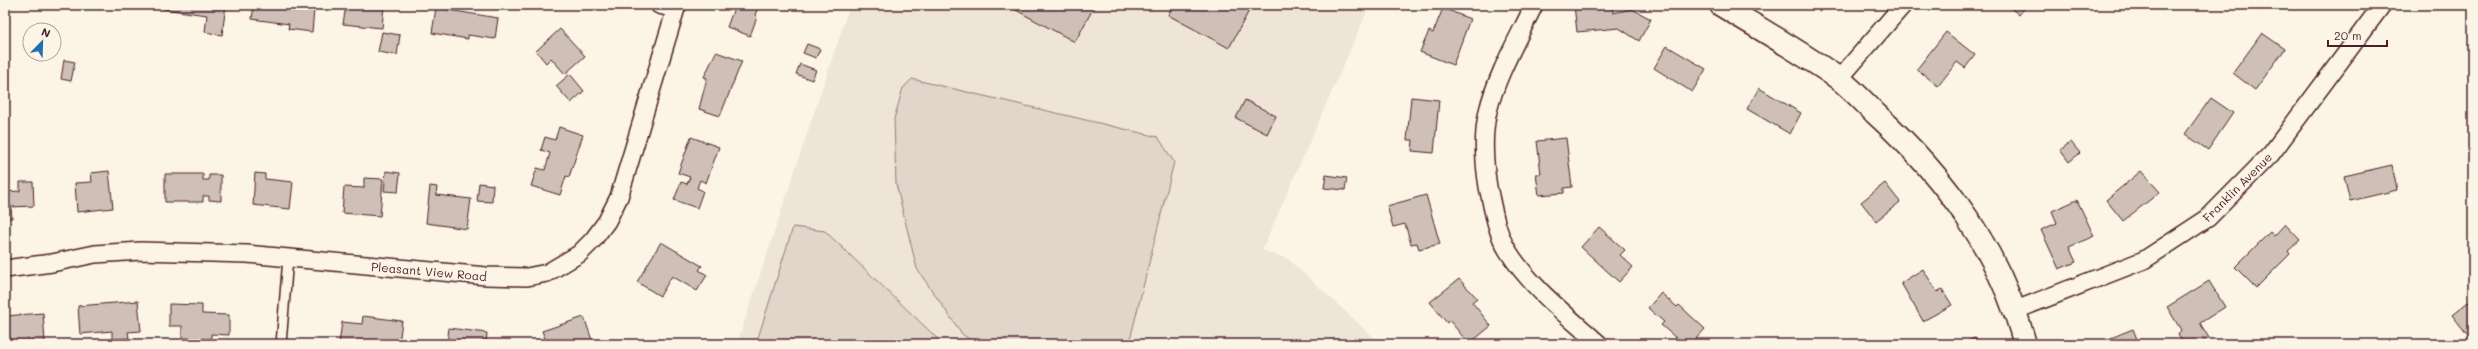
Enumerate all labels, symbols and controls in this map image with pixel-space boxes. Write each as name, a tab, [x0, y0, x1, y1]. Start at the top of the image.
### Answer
north arrow	[22, 22, 62, 62]
scale bar	[2328, 22, 2387, 48]
text: N	[39, 24, 53, 41]
text: 20 m	[2334, 27, 2362, 43]
street label: Franklin Avenue	[2199, 149, 2275, 225]
street label: Pleasant View Road	[370, 258, 488, 284]

